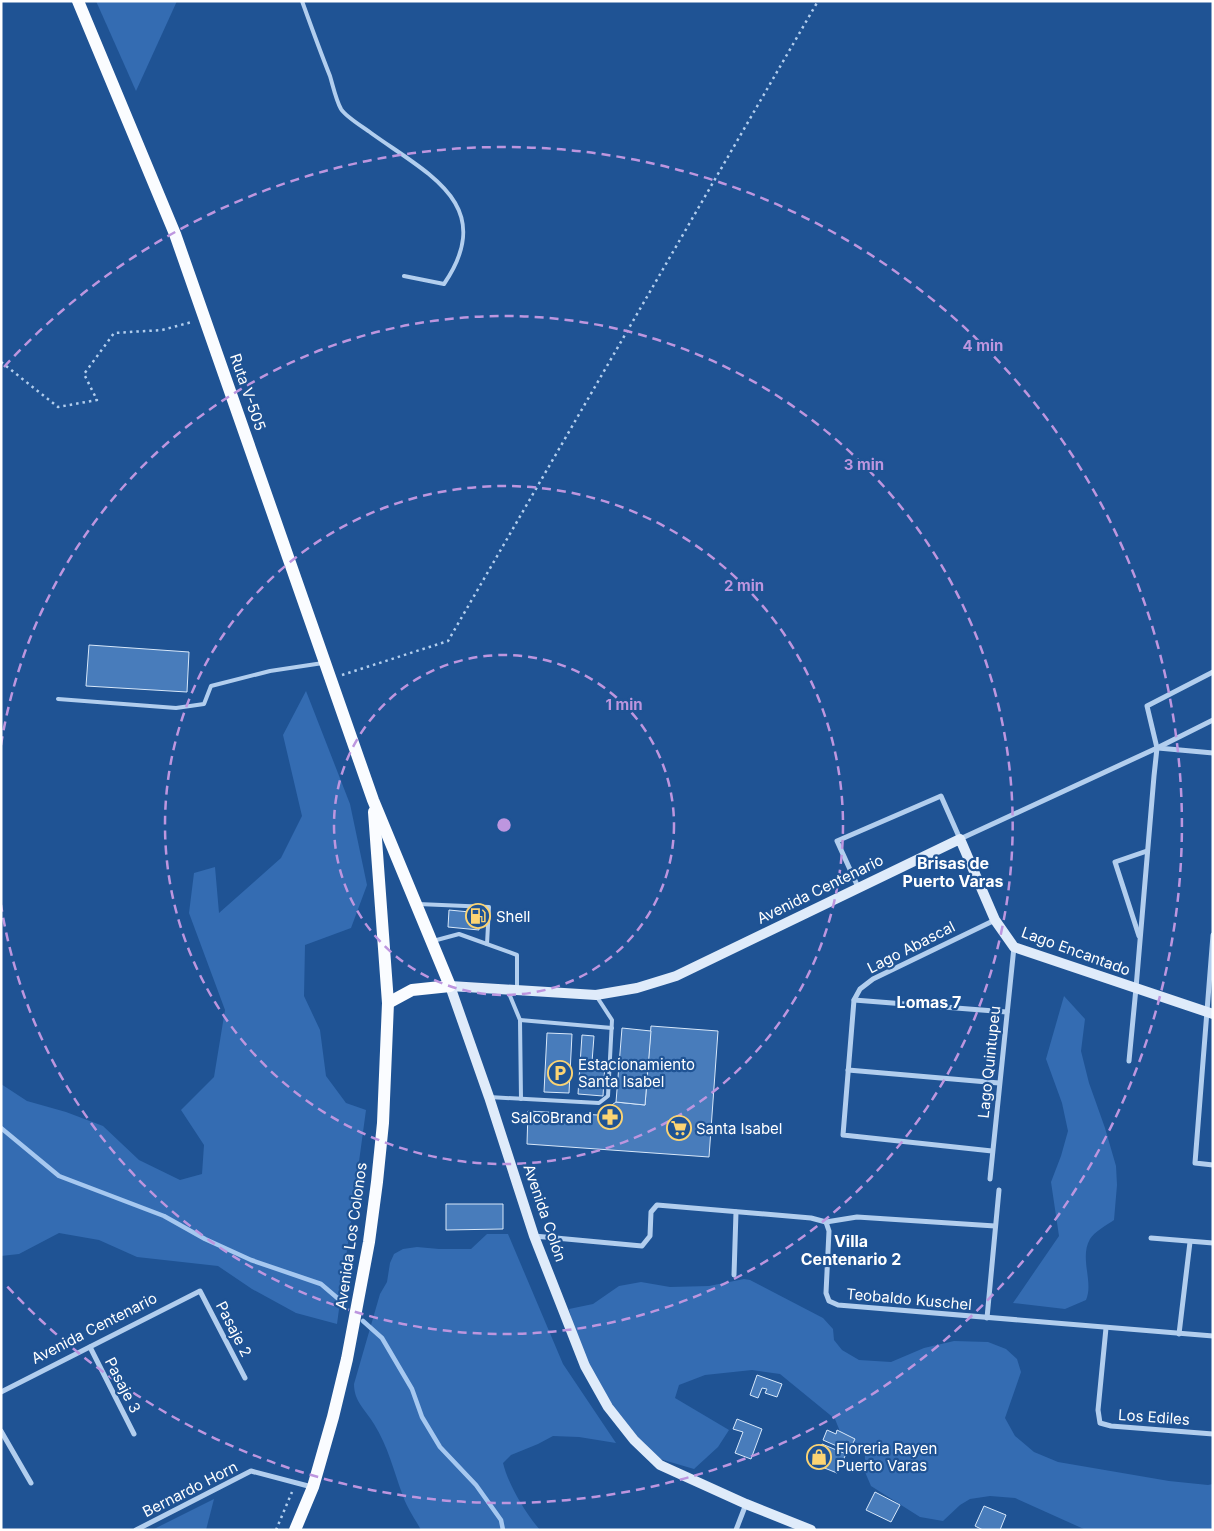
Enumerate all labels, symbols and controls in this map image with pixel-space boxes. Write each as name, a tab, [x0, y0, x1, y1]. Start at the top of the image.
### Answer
text: 4 min	[963, 336, 1003, 355]
street label: Ruta V-505	[226, 351, 270, 433]
text: 3 min	[844, 455, 884, 474]
text: 2 min	[724, 576, 764, 595]
text: 1 min	[605, 695, 643, 714]
centre of rings	[495, 816, 513, 834]
street label: Avenida Centenario	[754, 850, 886, 928]
district label: Brisas de Puerto Varas	[903, 853, 1003, 891]
fuel station icon: Shell	[465, 903, 491, 929]
place label: Shell	[496, 907, 531, 926]
street label: Lago Abascal	[864, 917, 958, 977]
street label: Lago Encantado	[1019, 922, 1133, 980]
district label: Lomas 7	[897, 992, 961, 1012]
street label: Lago Quintupeu	[974, 1005, 1004, 1119]
place label: Estacionamiento Santa Isabel	[578, 1055, 695, 1091]
parking icon: Estacionamiento Santa Isabel	[547, 1060, 573, 1086]
pharmacy icon: SalcoBrand	[597, 1104, 623, 1130]
place label: SalcoBrand	[511, 1108, 592, 1127]
supermarket icon: Santa Isabel	[666, 1115, 692, 1141]
place label: Santa Isabel	[696, 1119, 782, 1138]
street label: Avenida Los Colonos	[331, 1161, 371, 1311]
street label: Avenida Colón	[519, 1162, 571, 1264]
district label: Villa Centenario 2	[801, 1231, 901, 1269]
street label: Teobaldo Kuschel	[845, 1284, 973, 1314]
street label: Avenida Centenario	[28, 1288, 160, 1368]
street label: Pasaje 2	[212, 1298, 256, 1360]
street label: Pasaje 3	[101, 1354, 145, 1416]
street label: Los Ediles	[1118, 1405, 1191, 1429]
place label: Floreria Rayen Puerto Varas	[836, 1439, 937, 1475]
shop icon: Floreria Rayen Puerto Varas	[806, 1444, 832, 1470]
street label: Bernardo Horn	[139, 1457, 241, 1521]

